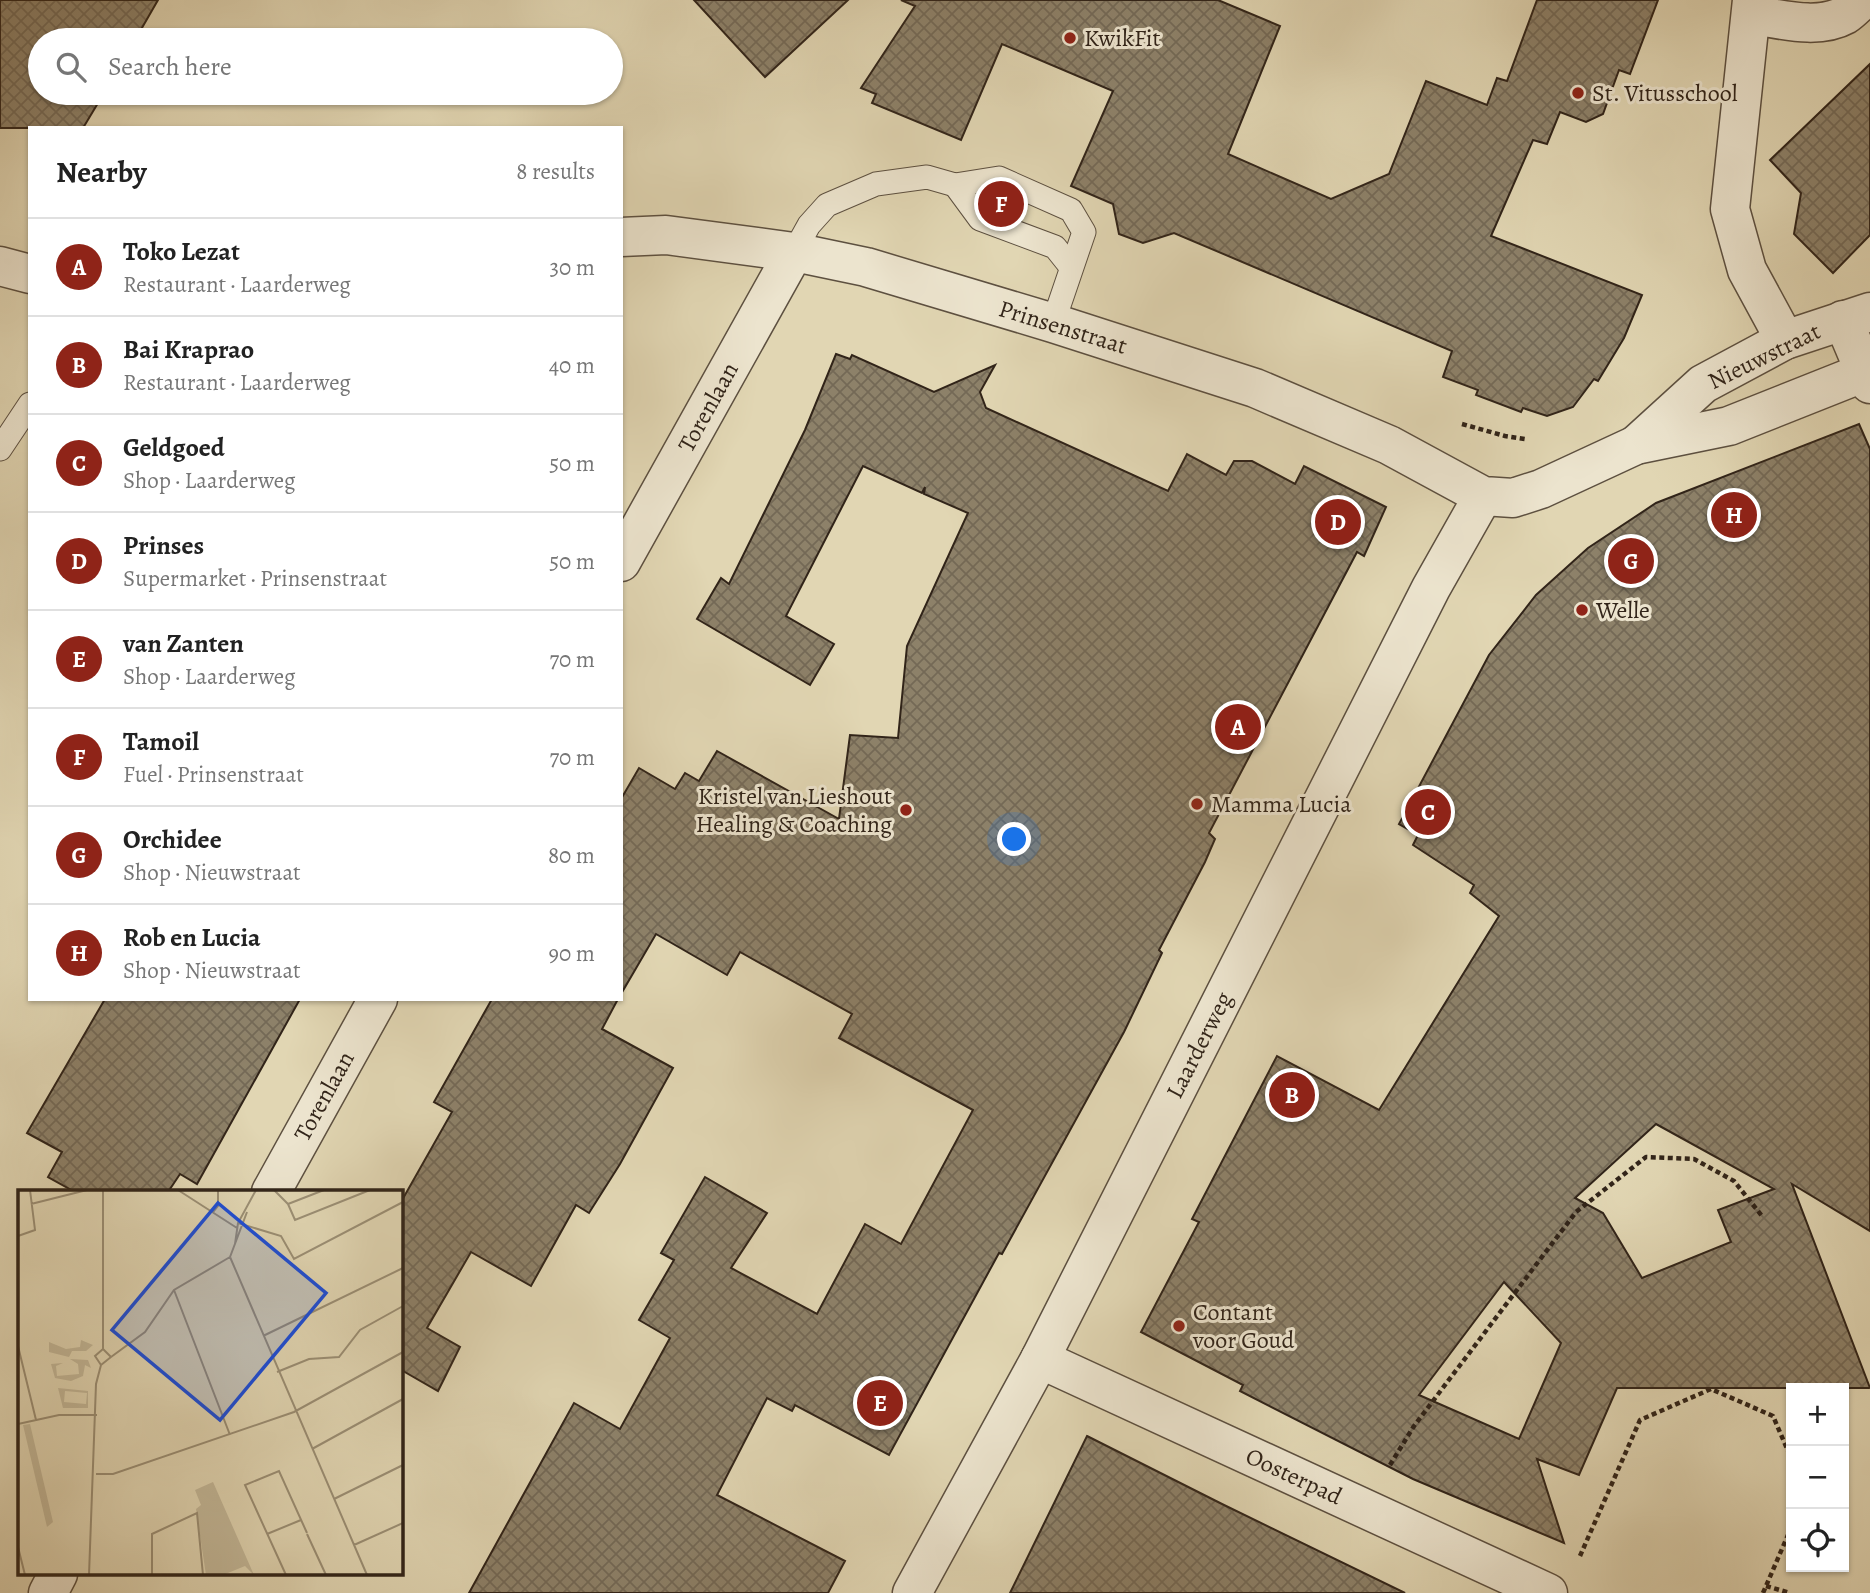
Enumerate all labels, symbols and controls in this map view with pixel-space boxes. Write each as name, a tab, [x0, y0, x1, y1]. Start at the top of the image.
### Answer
place label: KwikFit	[1084, 22, 1161, 54]
search box	[28, 28, 623, 105]
marker: KwikFit	[1062, 30, 1078, 46]
icon: search	[52, 48, 90, 86]
text: Search here	[108, 49, 232, 84]
place label: St. Vitusschool	[1592, 77, 1738, 109]
marker: St. Vitusschool	[1570, 85, 1586, 101]
text: Nearby	[56, 152, 147, 192]
text: 8 results	[516, 156, 595, 187]
pin: F	[978, 178, 1024, 230]
text: Toko Lezat	[123, 234, 240, 269]
text: A	[72, 252, 86, 283]
text: 30 m	[549, 252, 595, 283]
text: Restaurant · Laarderweg	[123, 269, 351, 300]
street label: Prinsenstraat	[995, 292, 1131, 362]
street label: Nieuwstraat	[1702, 315, 1826, 397]
text: Bai Kraprao	[123, 332, 254, 367]
text: B	[72, 350, 86, 381]
text: 40 m	[549, 350, 595, 381]
street label: Torenlaan	[670, 356, 746, 458]
text: Restaurant · Laarderweg	[123, 367, 351, 398]
text: Geldgoed	[123, 430, 225, 465]
text: C	[72, 448, 86, 479]
text: 50 m	[549, 448, 595, 479]
text: Shop · Laarderweg	[123, 465, 295, 496]
pin: H	[1711, 489, 1757, 541]
pin: D	[1315, 496, 1361, 548]
text: Prinses	[123, 528, 204, 563]
pin: G	[1608, 535, 1654, 587]
text: D	[71, 546, 87, 577]
text: 50 m	[549, 546, 595, 577]
text: Supermarket · Prinsenstraat	[123, 563, 387, 594]
place label: Welle	[1595, 594, 1650, 626]
marker: Welle	[1574, 602, 1590, 618]
text: van Zanten	[123, 626, 244, 661]
text: E	[72, 644, 86, 675]
text: 70 m	[549, 644, 595, 675]
text: Shop · Laarderweg	[123, 661, 295, 692]
pin: A	[1215, 701, 1261, 753]
text: Tamoil	[123, 724, 199, 759]
text: F	[73, 742, 85, 773]
text: 70 m	[549, 742, 595, 773]
text: Fuel · Prinsenstraat	[123, 759, 304, 790]
place label: Kristel van Lieshout Healing & Coaching	[696, 780, 892, 840]
pin: C	[1405, 786, 1451, 838]
place label: Mamma Lucia	[1211, 788, 1352, 820]
marker: Mamma Lucia	[1189, 796, 1205, 812]
marker: Kristel van Lieshout Healing & Coaching	[898, 802, 914, 818]
text: Orchidee	[123, 822, 222, 857]
your location	[997, 822, 1031, 856]
text: G	[71, 840, 87, 871]
text: 80 m	[548, 840, 595, 871]
text: Shop · Nieuwstraat	[123, 857, 301, 888]
text: Rob en Lucia	[123, 920, 261, 955]
text: H	[70, 938, 88, 969]
text: 90 m	[549, 938, 595, 969]
text: Shop · Nieuwstraat	[123, 955, 301, 986]
street label: Laarderweg	[1158, 986, 1240, 1104]
street label: Torenlaan	[286, 1045, 362, 1147]
pin: B	[1269, 1069, 1315, 1121]
inset map	[18, 1190, 402, 1576]
place label: Contant voor Goud	[1192, 1296, 1295, 1356]
marker: Contant voor Goud	[1171, 1318, 1187, 1334]
pin: E	[857, 1377, 903, 1429]
map controls	[1786, 1383, 1849, 1572]
button: +	[1786, 1383, 1849, 1446]
street label: Oosterpad	[1241, 1440, 1347, 1512]
button: −	[1786, 1446, 1849, 1509]
button: locate	[1786, 1509, 1849, 1572]

